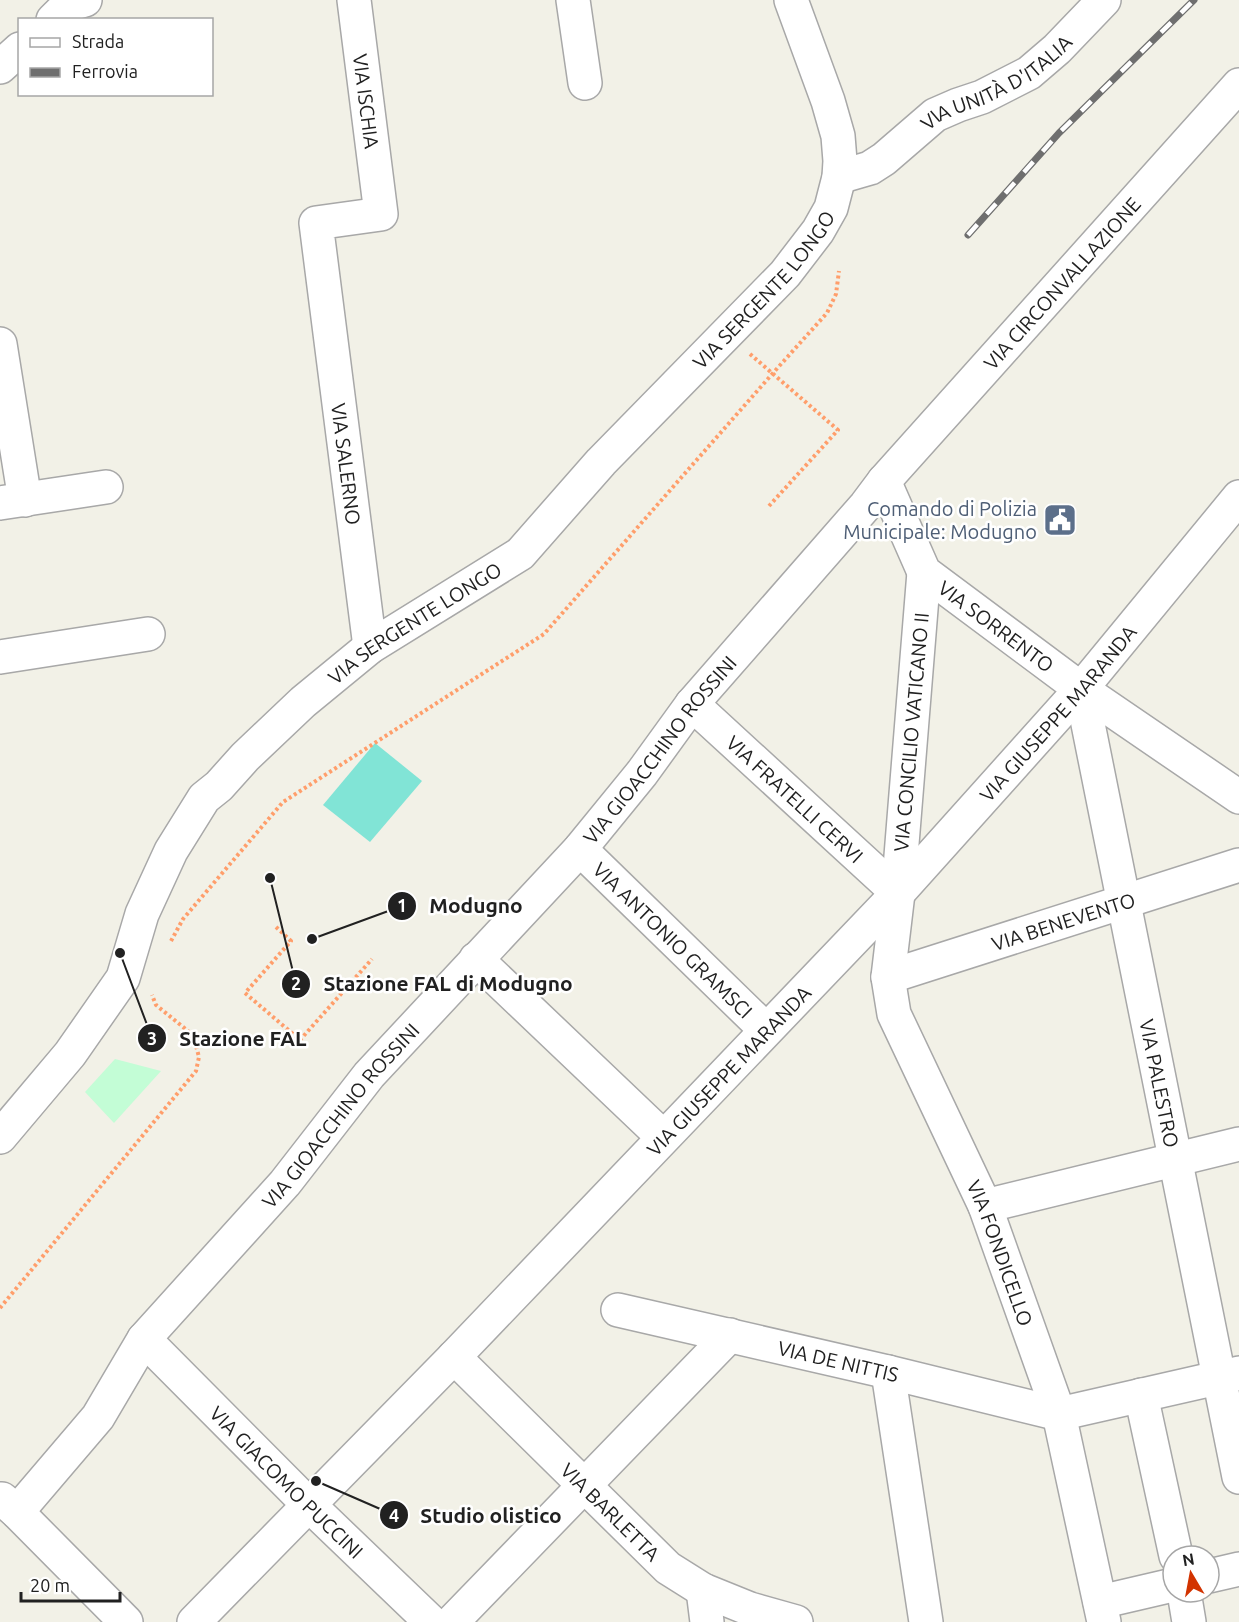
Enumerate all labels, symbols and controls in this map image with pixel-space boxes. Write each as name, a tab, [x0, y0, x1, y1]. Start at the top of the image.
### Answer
legend	[18, 18, 213, 96]
street label: VIA UNITÀ D'ITALIA	[915, 30, 1076, 134]
text: Strada	[72, 31, 124, 51]
street label: VIA ISCHIA	[349, 52, 384, 150]
text: Ferrovia	[72, 61, 138, 81]
street label: VIA CIRCONVALLAZIONE	[978, 192, 1145, 374]
street label: VIA SERGENTE LONGO	[688, 206, 839, 373]
street label: VIA SALERNO	[328, 401, 366, 526]
place label: Comando di Polizia Municipale: Modugno	[843, 497, 1037, 543]
public building icon: Comando di Polizia Municipale: Modugno	[1042, 502, 1078, 538]
street label: VIA SERGENTE LONGO	[323, 557, 505, 688]
street label: VIA SORRENTO	[934, 575, 1059, 676]
street label: VIA CONCILIO VATICANO II	[889, 611, 933, 853]
street label: VIA GIUSEPPE MARANDA	[974, 620, 1141, 806]
street label: VIA GIOACCHINO ROSSINI	[578, 651, 741, 848]
street label: VIA FRATELLI CERVI	[722, 730, 868, 867]
street label: VIA ANTONIO GRAMSCI	[589, 857, 758, 1022]
callout: Modugno	[387, 886, 535, 925]
street label: VIA BENEVENTO	[989, 887, 1138, 955]
text: Modugno	[429, 893, 523, 917]
text: 1	[397, 895, 407, 915]
callout: Stazione FAL di Modugno	[281, 965, 584, 1004]
text: Stazione FAL di Modugno	[323, 971, 573, 995]
text: 2	[291, 973, 301, 993]
street label: VIA GIUSEPPE MARANDA	[642, 981, 815, 1160]
street label: VIA PALESTRO	[1136, 1017, 1184, 1149]
street label: VIA GIOACCHINO ROSSINI	[257, 1018, 423, 1212]
callout: Stazione FAL	[137, 1019, 318, 1058]
text: Stazione FAL	[179, 1026, 307, 1050]
text: 3	[147, 1028, 157, 1048]
street label: VIA FONDICELLO	[963, 1176, 1038, 1329]
street label: VIA DE NITTIS	[776, 1336, 901, 1386]
street label: VIA GIACOMO PUCCINI	[206, 1401, 368, 1562]
street label: VIA BARLETTA	[556, 1458, 665, 1565]
callout: Studio olistico	[379, 1496, 574, 1535]
text: Studio olistico	[420, 1503, 562, 1527]
text: 4	[389, 1505, 399, 1525]
north arrow	[1161, 1544, 1221, 1604]
text: N	[1181, 1549, 1196, 1569]
scale bar	[21, 1565, 120, 1603]
text: 20 m	[30, 1575, 70, 1595]

